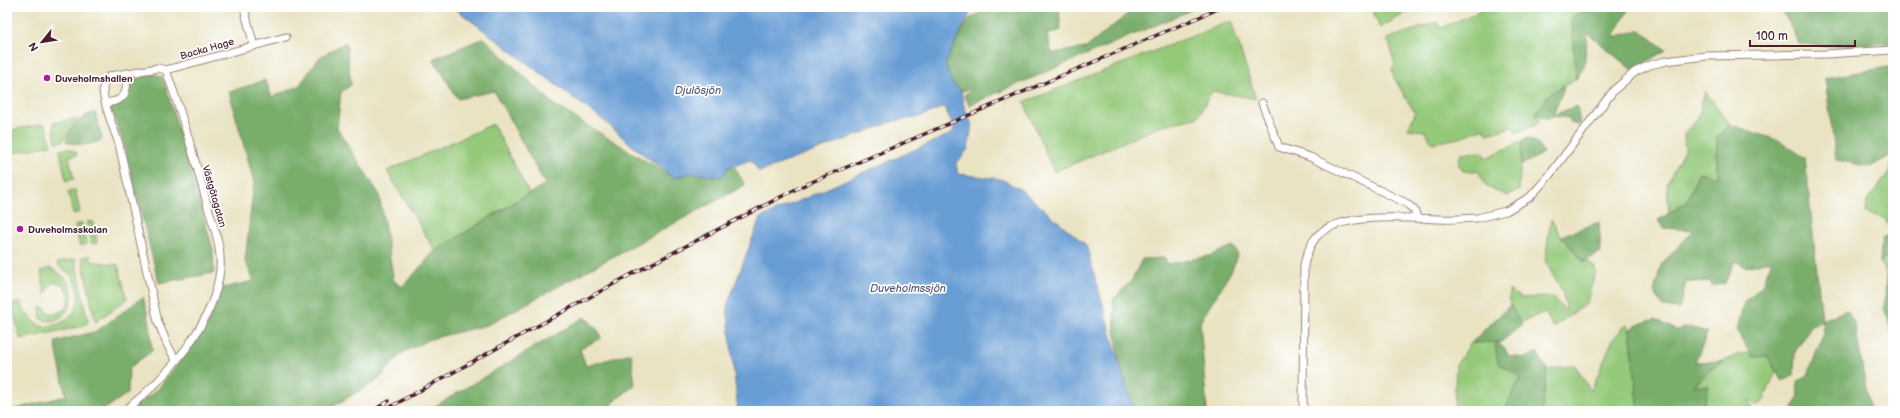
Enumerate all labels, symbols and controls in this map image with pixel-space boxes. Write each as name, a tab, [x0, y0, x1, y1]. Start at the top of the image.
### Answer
north arrow	[22, 22, 62, 62]
scale bar	[1750, 22, 1855, 48]
text: 100 m	[1756, 29, 1788, 44]
street label: Backa Hage	[179, 36, 236, 62]
text: N	[26, 40, 41, 54]
marker: Duveholmshallen	[42, 73, 52, 83]
place label: Duveholmshallen	[55, 73, 133, 85]
water label: Djulösjön	[675, 84, 721, 97]
street label: Västgötagatan	[199, 164, 229, 229]
marker: Duveholmsskolan	[15, 224, 25, 234]
place label: Duveholmsskolan	[28, 224, 108, 236]
water label: Duveholmssjön	[870, 282, 946, 295]

